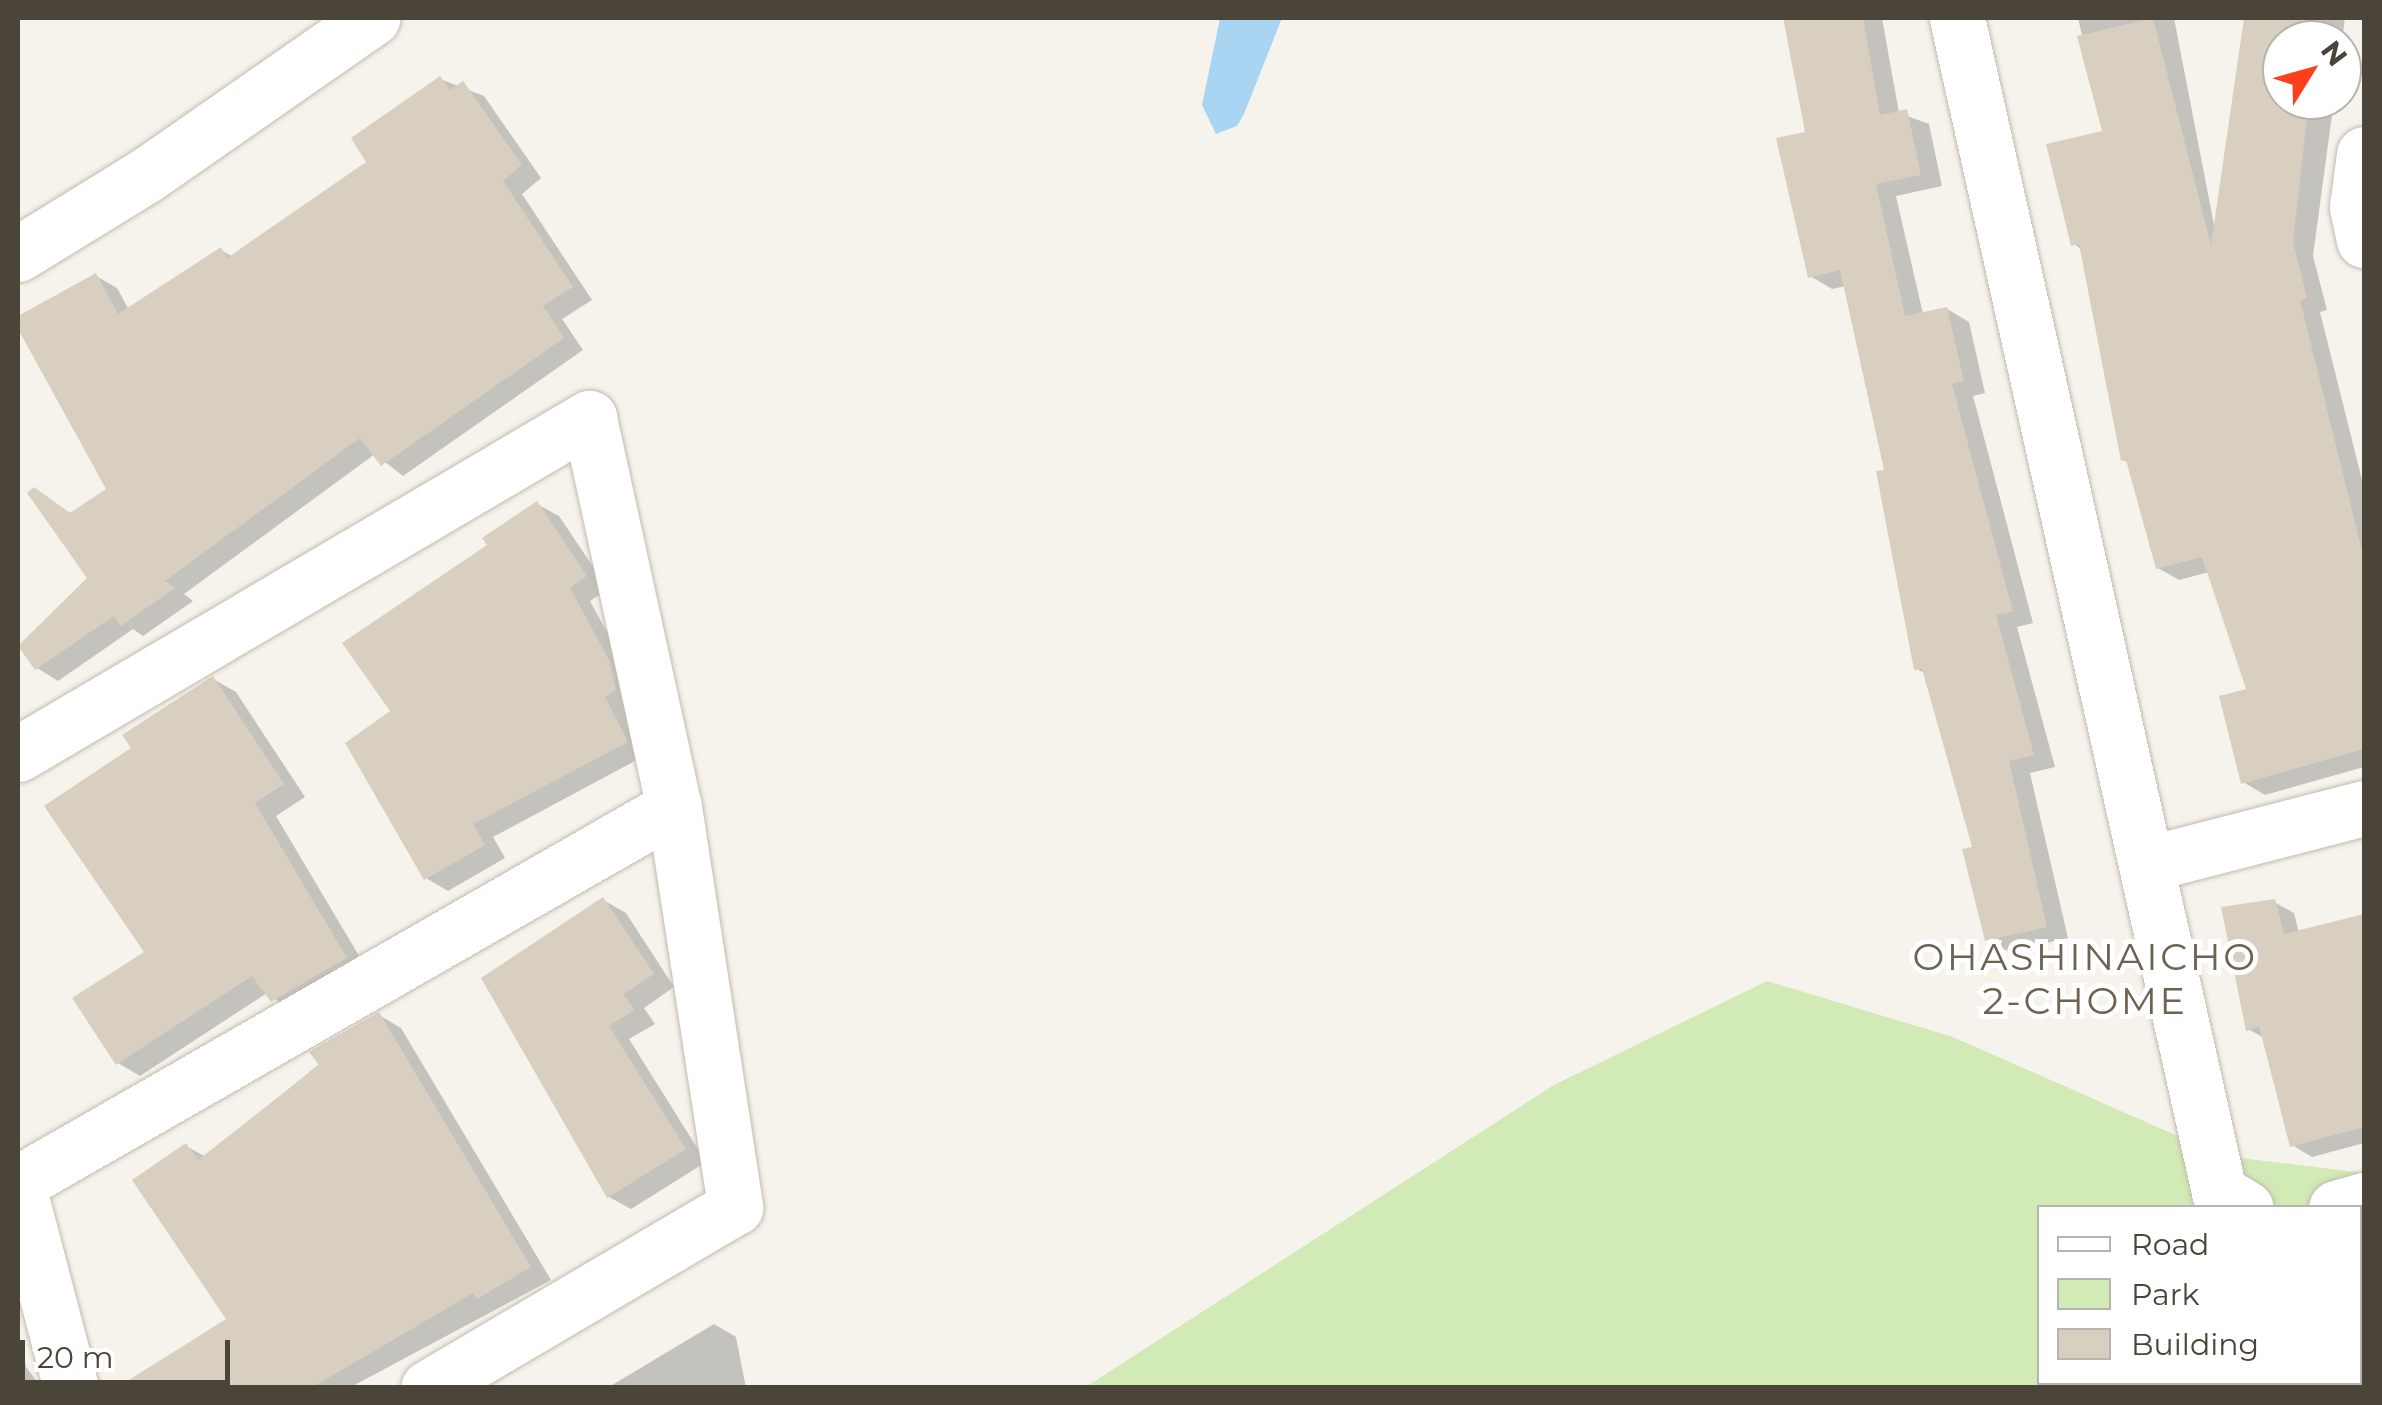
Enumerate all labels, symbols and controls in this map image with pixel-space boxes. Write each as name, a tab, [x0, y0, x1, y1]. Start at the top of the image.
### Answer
north arrow	[2262, 20, 2362, 120]
text: N	[2314, 34, 2355, 72]
district label: OHASHINAICHO 2-CHOME	[1912, 934, 2258, 1024]
legend	[2037, 1205, 2362, 1385]
text: Road	[2131, 1226, 2209, 1263]
text: Park	[2131, 1276, 2200, 1313]
scale bar	[25, 1320, 235, 1382]
text: Building	[2131, 1326, 2259, 1363]
text: 20 m	[37, 1339, 114, 1376]

